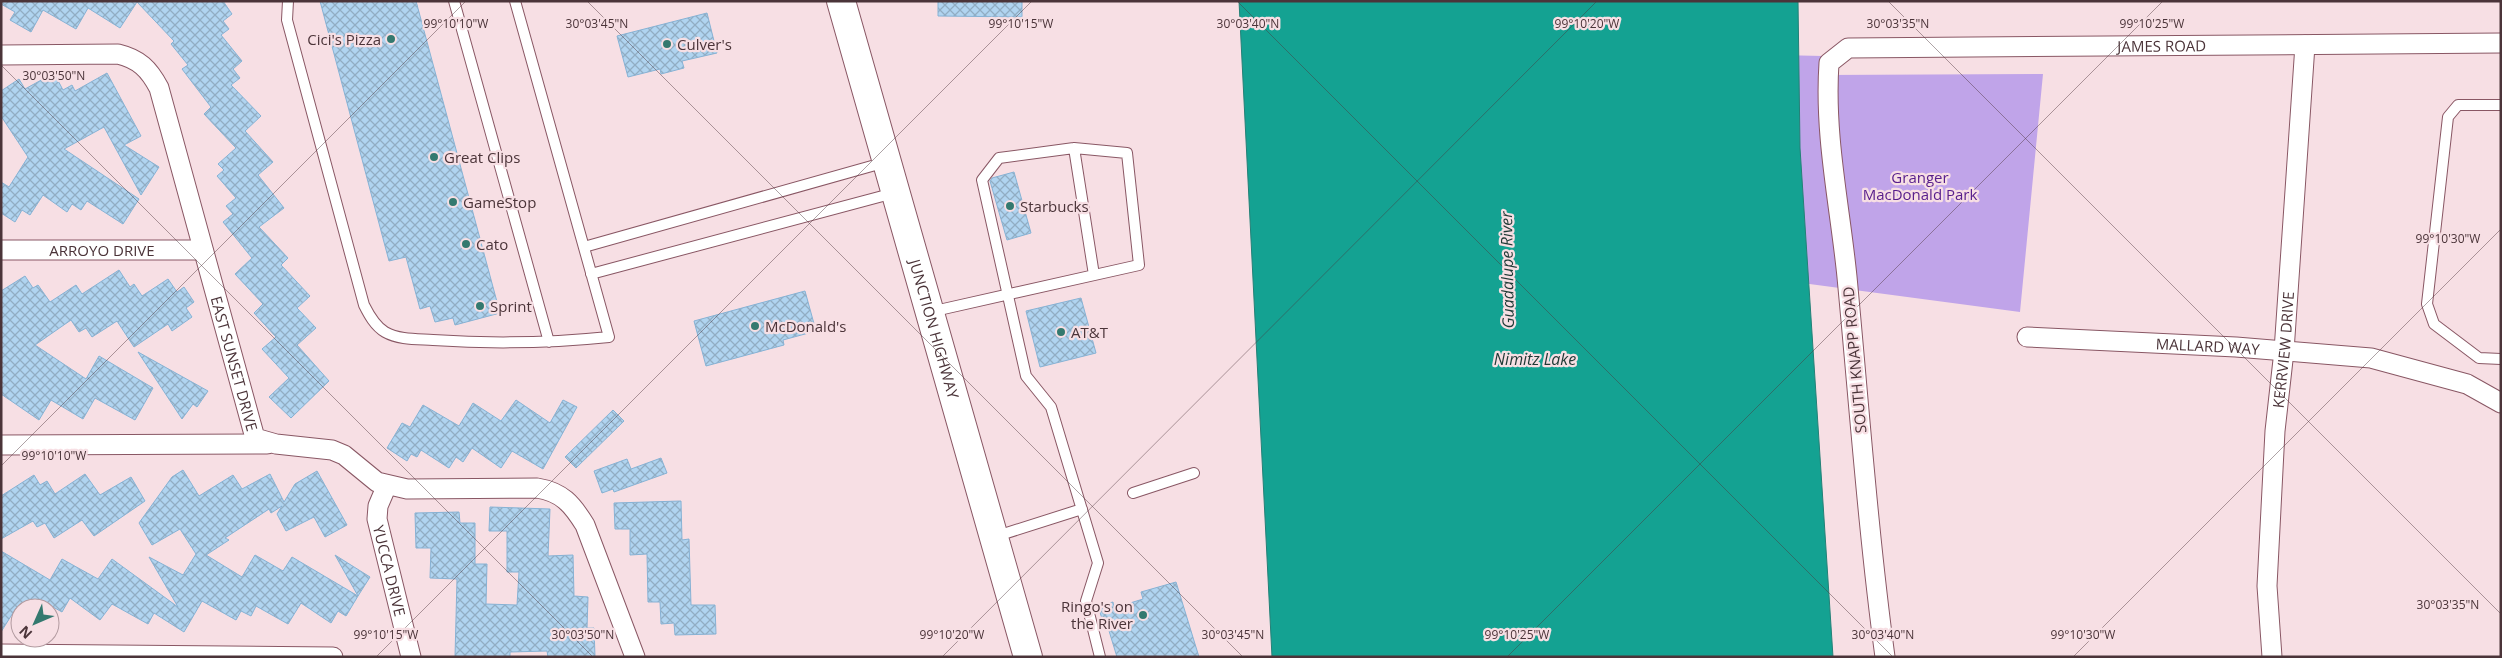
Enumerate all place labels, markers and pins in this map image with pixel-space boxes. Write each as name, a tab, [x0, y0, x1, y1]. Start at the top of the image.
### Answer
place label: Cici's Pizza	[307, 29, 381, 49]
marker: Cici's Pizza	[385, 33, 397, 45]
place label: Culver's	[677, 34, 732, 54]
marker: Culver's	[661, 38, 673, 50]
place label: Great Clips	[444, 147, 520, 167]
marker: Great Clips	[428, 151, 440, 163]
place label: GameStop	[463, 192, 536, 212]
marker: GameStop	[447, 196, 459, 208]
place label: Starbucks	[1020, 196, 1089, 216]
marker: Starbucks	[1004, 200, 1016, 212]
place label: Cato	[476, 234, 508, 254]
marker: Cato	[460, 238, 472, 250]
place label: Sprint	[490, 296, 532, 316]
marker: Sprint	[474, 300, 486, 312]
place label: McDonald's	[765, 316, 847, 336]
marker: McDonald's	[749, 320, 761, 332]
place label: AT&T	[1071, 322, 1109, 342]
marker: AT&T	[1055, 326, 1067, 338]
place label: Ringo's on the River	[1061, 596, 1133, 633]
marker: Ringo's on the River	[1137, 609, 1149, 621]

